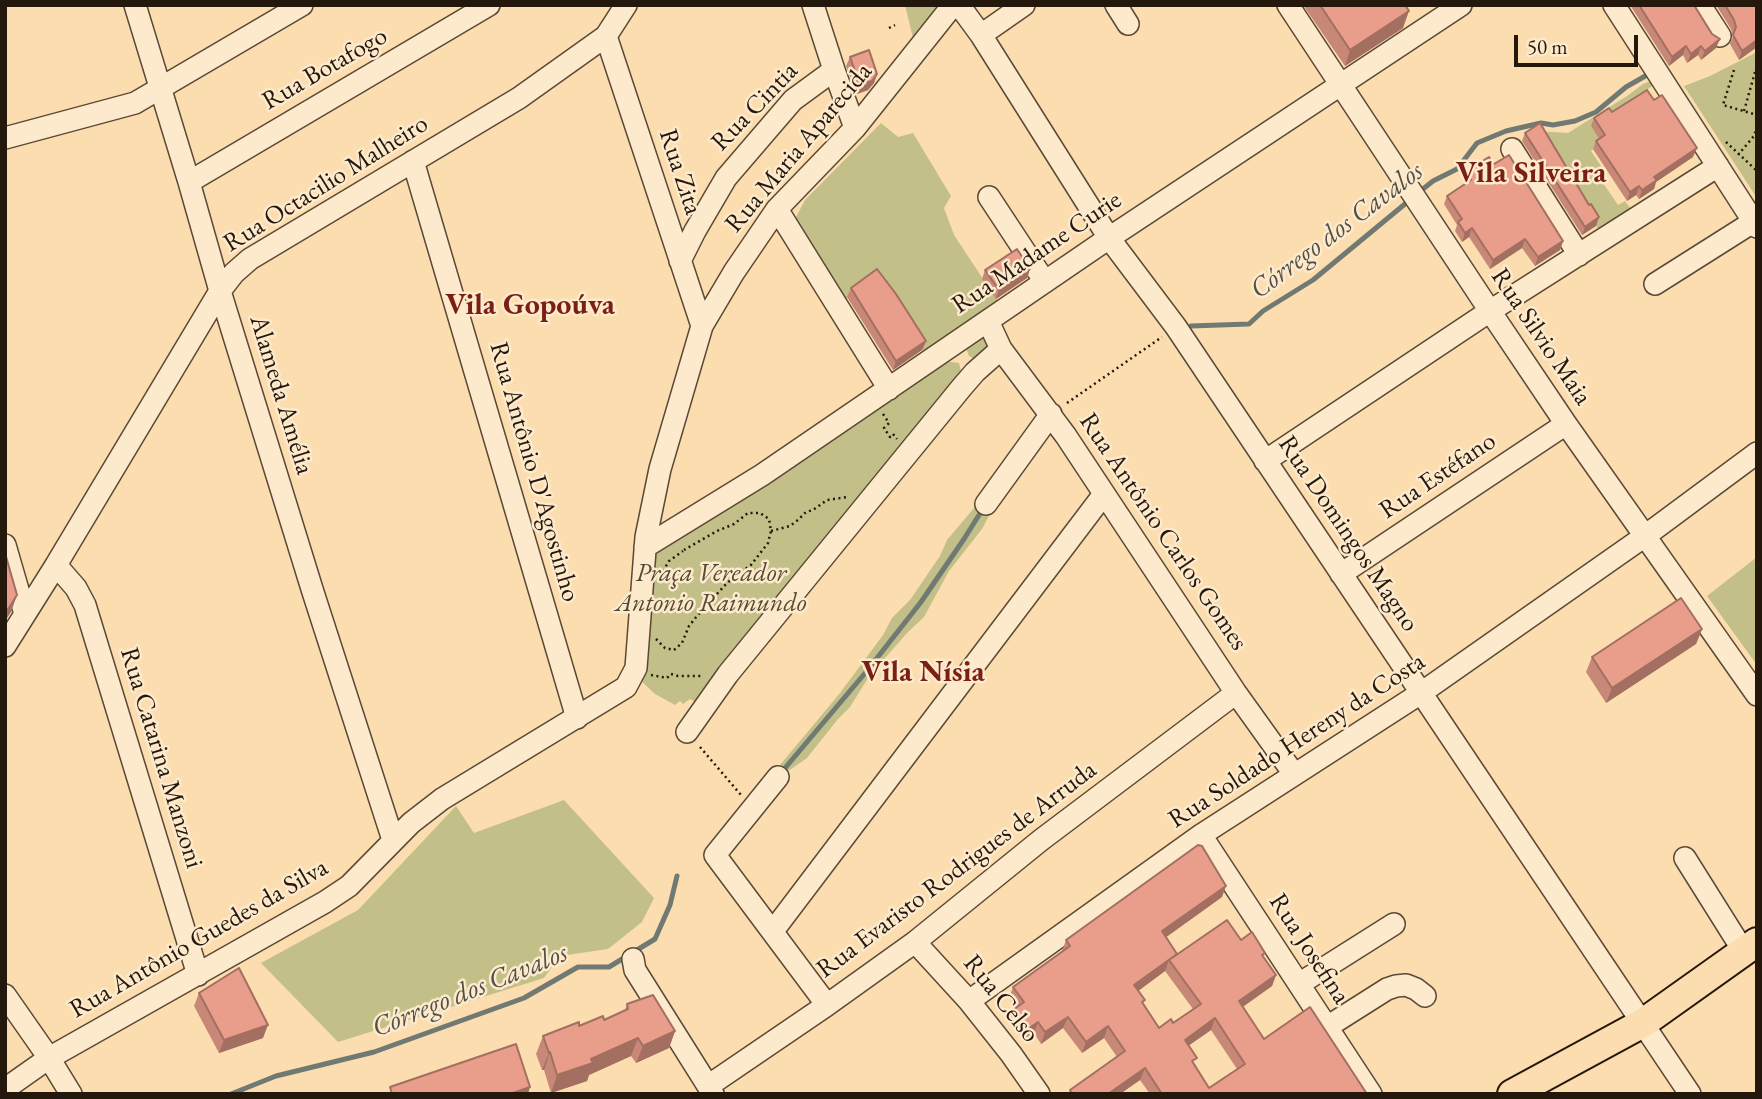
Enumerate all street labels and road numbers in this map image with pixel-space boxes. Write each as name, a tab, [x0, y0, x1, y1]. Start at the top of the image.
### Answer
street label: Rua Botafogo	[257, 21, 393, 117]
street label: Rua Cintia	[705, 56, 805, 158]
street label: Rua Maria Aparecida	[719, 57, 879, 239]
street label: Rua Octacilio Malheiro	[218, 108, 434, 260]
street label: Rua Zita	[652, 125, 708, 219]
street label: Rua Madame Curie	[946, 185, 1128, 321]
street label: Rua Silvio Maia	[1484, 263, 1598, 411]
street label: Alameda Amélia	[242, 312, 320, 478]
street label: Rua Antônio D'Agostinho	[482, 339, 586, 605]
street label: Rua Antônio Carlos Gomes	[1072, 407, 1254, 657]
street label: Rua Estéfano	[1374, 426, 1502, 526]
street label: Rua Domingos Magno	[1271, 430, 1425, 638]
street label: Rua Catarina Manzoni	[113, 644, 209, 872]
street label: Rua Soldado Hereny da Costa	[1163, 646, 1431, 836]
street label: Rua Evaristo Rodrigues de Arruda	[811, 755, 1103, 985]
street label: Rua Antônio Guedes da Silva	[64, 852, 334, 1026]
street label: Rua Josefina	[1262, 888, 1356, 1010]
street label: Rua Celso	[956, 949, 1046, 1049]

